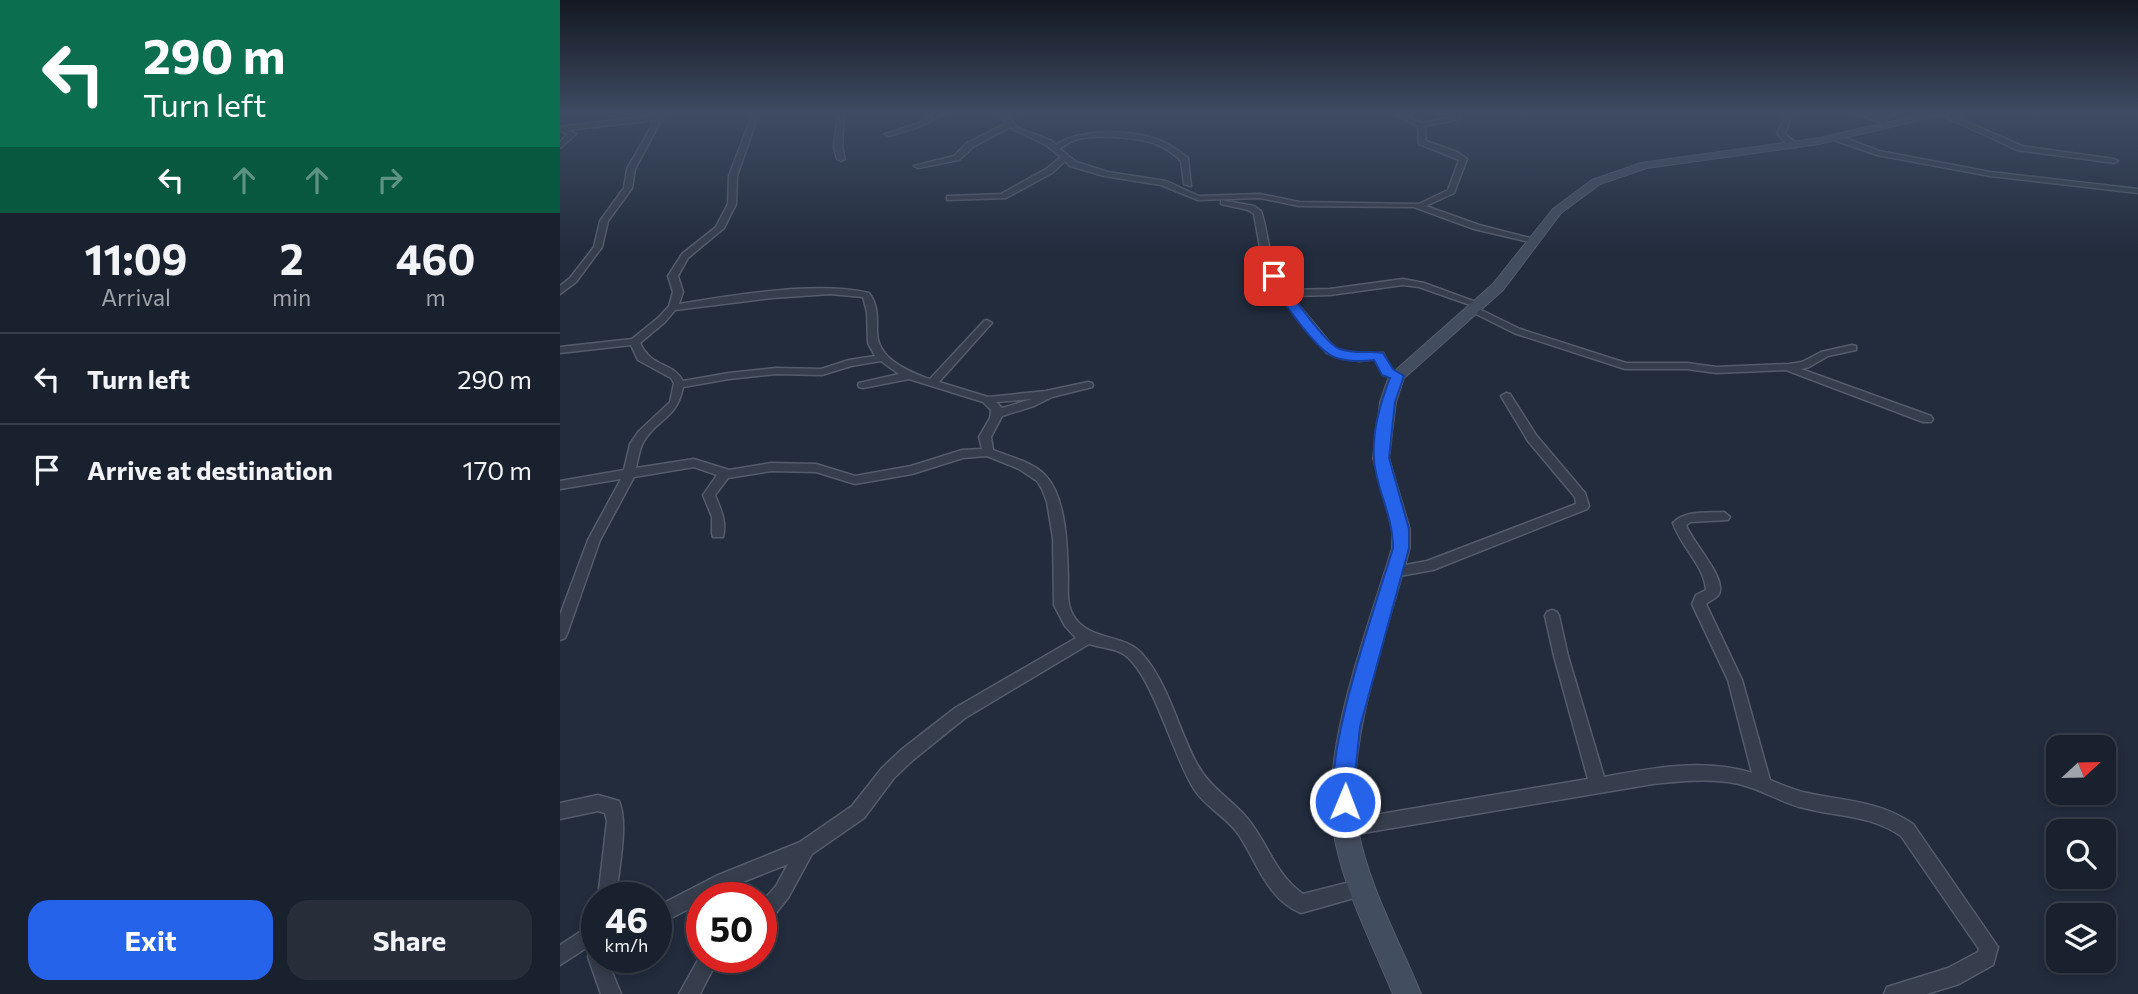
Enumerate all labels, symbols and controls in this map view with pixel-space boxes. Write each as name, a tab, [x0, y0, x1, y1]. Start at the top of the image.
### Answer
text: 290 m	[143, 24, 285, 84]
icon: left	[28, 28, 119, 119]
text: Turn left	[143, 84, 267, 124]
icon: left	[152, 161, 190, 199]
icon: ahead	[225, 161, 263, 199]
icon: ahead	[298, 161, 336, 199]
icon: right	[371, 161, 409, 199]
text: 11:09	[85, 232, 188, 284]
text: 2	[280, 232, 304, 284]
text: 460	[396, 232, 475, 284]
pin	[1244, 246, 1304, 306]
icon: arrive	[1255, 257, 1293, 295]
text: Arrival	[101, 283, 171, 311]
text: min	[272, 283, 311, 311]
text: m	[426, 283, 446, 311]
icon: left	[28, 360, 66, 398]
text: Turn left	[87, 363, 190, 394]
text: 290 m	[457, 363, 532, 394]
icon: arrive	[28, 451, 66, 489]
text: Arrive at destination	[87, 454, 333, 485]
text: 170 m	[463, 454, 532, 485]
north arrow	[2046, 735, 2116, 805]
map controls	[2046, 735, 2116, 973]
position arrow	[1308, 765, 1382, 839]
button: search	[2046, 819, 2116, 889]
speed limit sign: 50	[686, 882, 777, 973]
text: 46	[605, 897, 648, 940]
button: Exit	[28, 900, 273, 980]
button: Share	[287, 900, 532, 980]
button: layers	[2046, 903, 2116, 973]
text: km/h	[605, 934, 648, 956]

